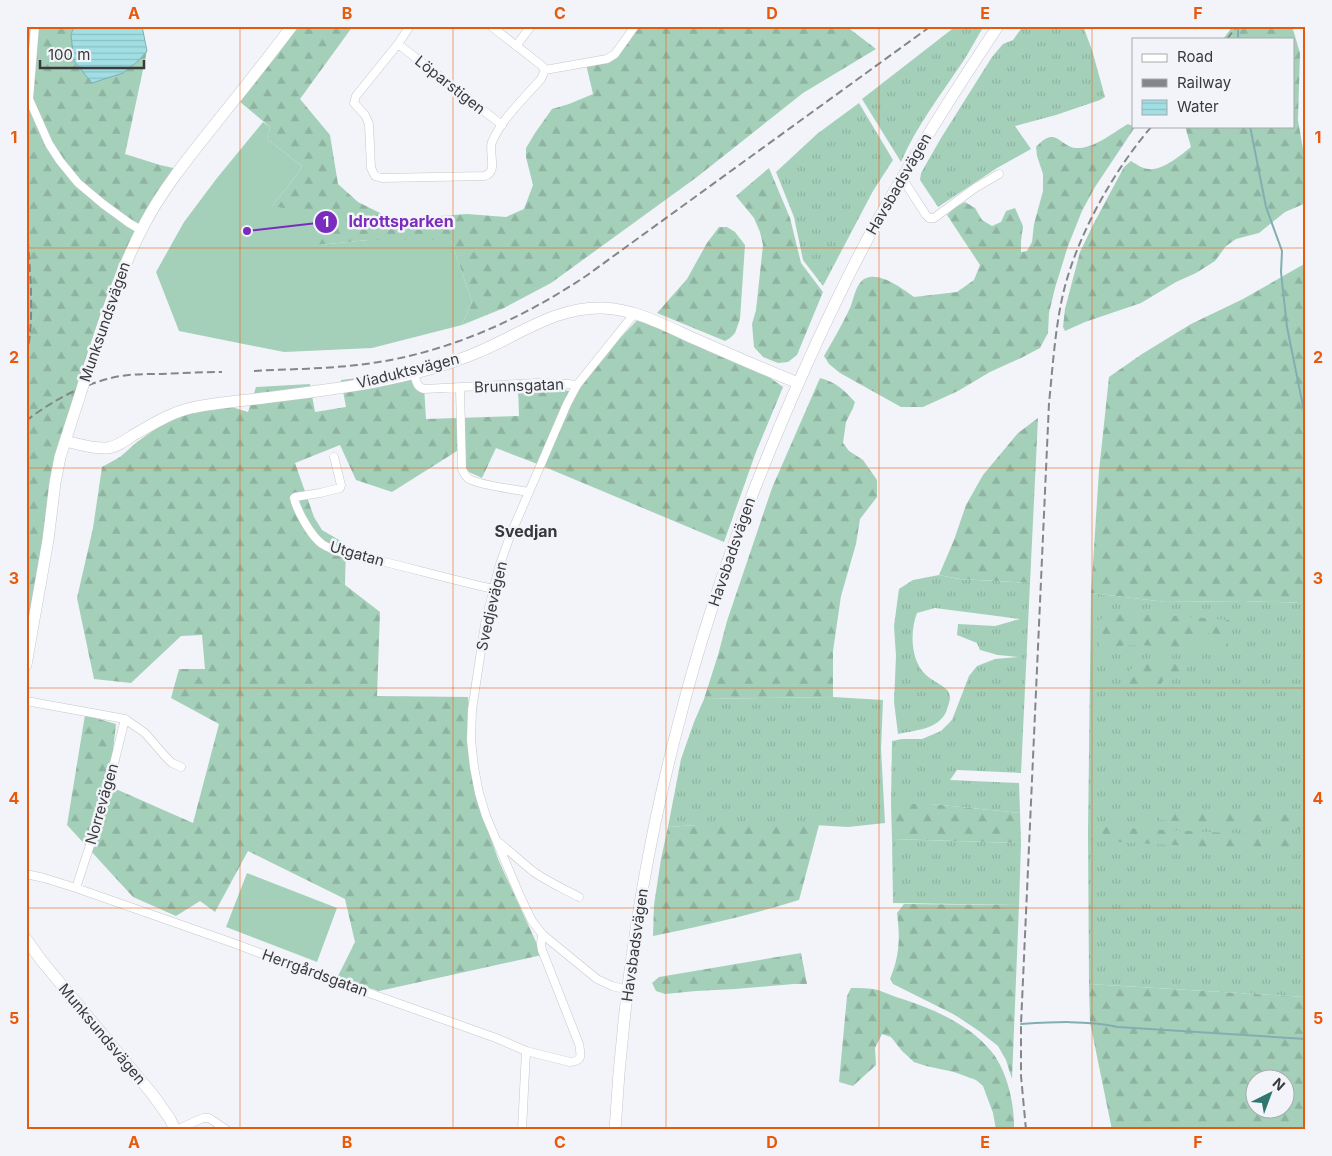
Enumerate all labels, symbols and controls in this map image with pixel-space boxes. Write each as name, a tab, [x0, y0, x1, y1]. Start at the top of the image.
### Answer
text: A	[128, 3, 140, 23]
text: B	[342, 3, 352, 23]
text: C	[554, 3, 566, 23]
text: D	[766, 3, 778, 23]
text: E	[980, 3, 990, 23]
text: F	[1193, 3, 1203, 23]
scale bar	[40, 38, 144, 70]
legend	[1132, 38, 1294, 128]
text: 100 m	[48, 45, 90, 64]
text: Road	[1177, 47, 1213, 66]
street label: Löparstigen	[411, 51, 489, 118]
text: Railway	[1177, 73, 1232, 92]
text: Water	[1177, 97, 1219, 116]
text: 1	[11, 127, 17, 147]
text: 1	[1315, 127, 1321, 147]
street label: Havsbadsvägen	[862, 130, 935, 238]
callout: Idrottsparken	[313, 206, 464, 237]
text: Idrottsparken	[348, 211, 454, 231]
text: 1	[323, 212, 329, 231]
street label: Munksundsvägen	[75, 259, 134, 384]
text: 2	[9, 347, 19, 367]
text: 2	[1313, 347, 1323, 367]
street label: Viaduktsvägen	[355, 349, 461, 392]
street label: Brunnsgatan	[474, 374, 564, 397]
street label: Havsbadsvägen	[704, 495, 759, 609]
district label: Svedjan	[495, 521, 557, 541]
street label: Utgatan	[328, 537, 387, 570]
street label: Svedjevägen	[472, 559, 511, 653]
text: 3	[9, 568, 19, 588]
text: 3	[1313, 568, 1323, 588]
street label: Norrevägen	[81, 761, 122, 847]
text: 4	[9, 788, 20, 808]
text: 4	[1313, 788, 1324, 808]
street label: Havsbadsvägen	[617, 887, 652, 1003]
street label: Herrgårdsgatan	[260, 945, 371, 1000]
street label: Munksundsvägen	[55, 979, 150, 1088]
text: 5	[9, 1008, 19, 1028]
text: 5	[1313, 1008, 1323, 1028]
north arrow	[1244, 1068, 1294, 1118]
text: N	[1269, 1074, 1289, 1094]
text: A	[128, 1132, 140, 1152]
text: B	[342, 1132, 352, 1152]
text: C	[554, 1132, 566, 1152]
text: D	[766, 1132, 778, 1152]
text: E	[980, 1132, 990, 1152]
text: F	[1193, 1132, 1203, 1152]

